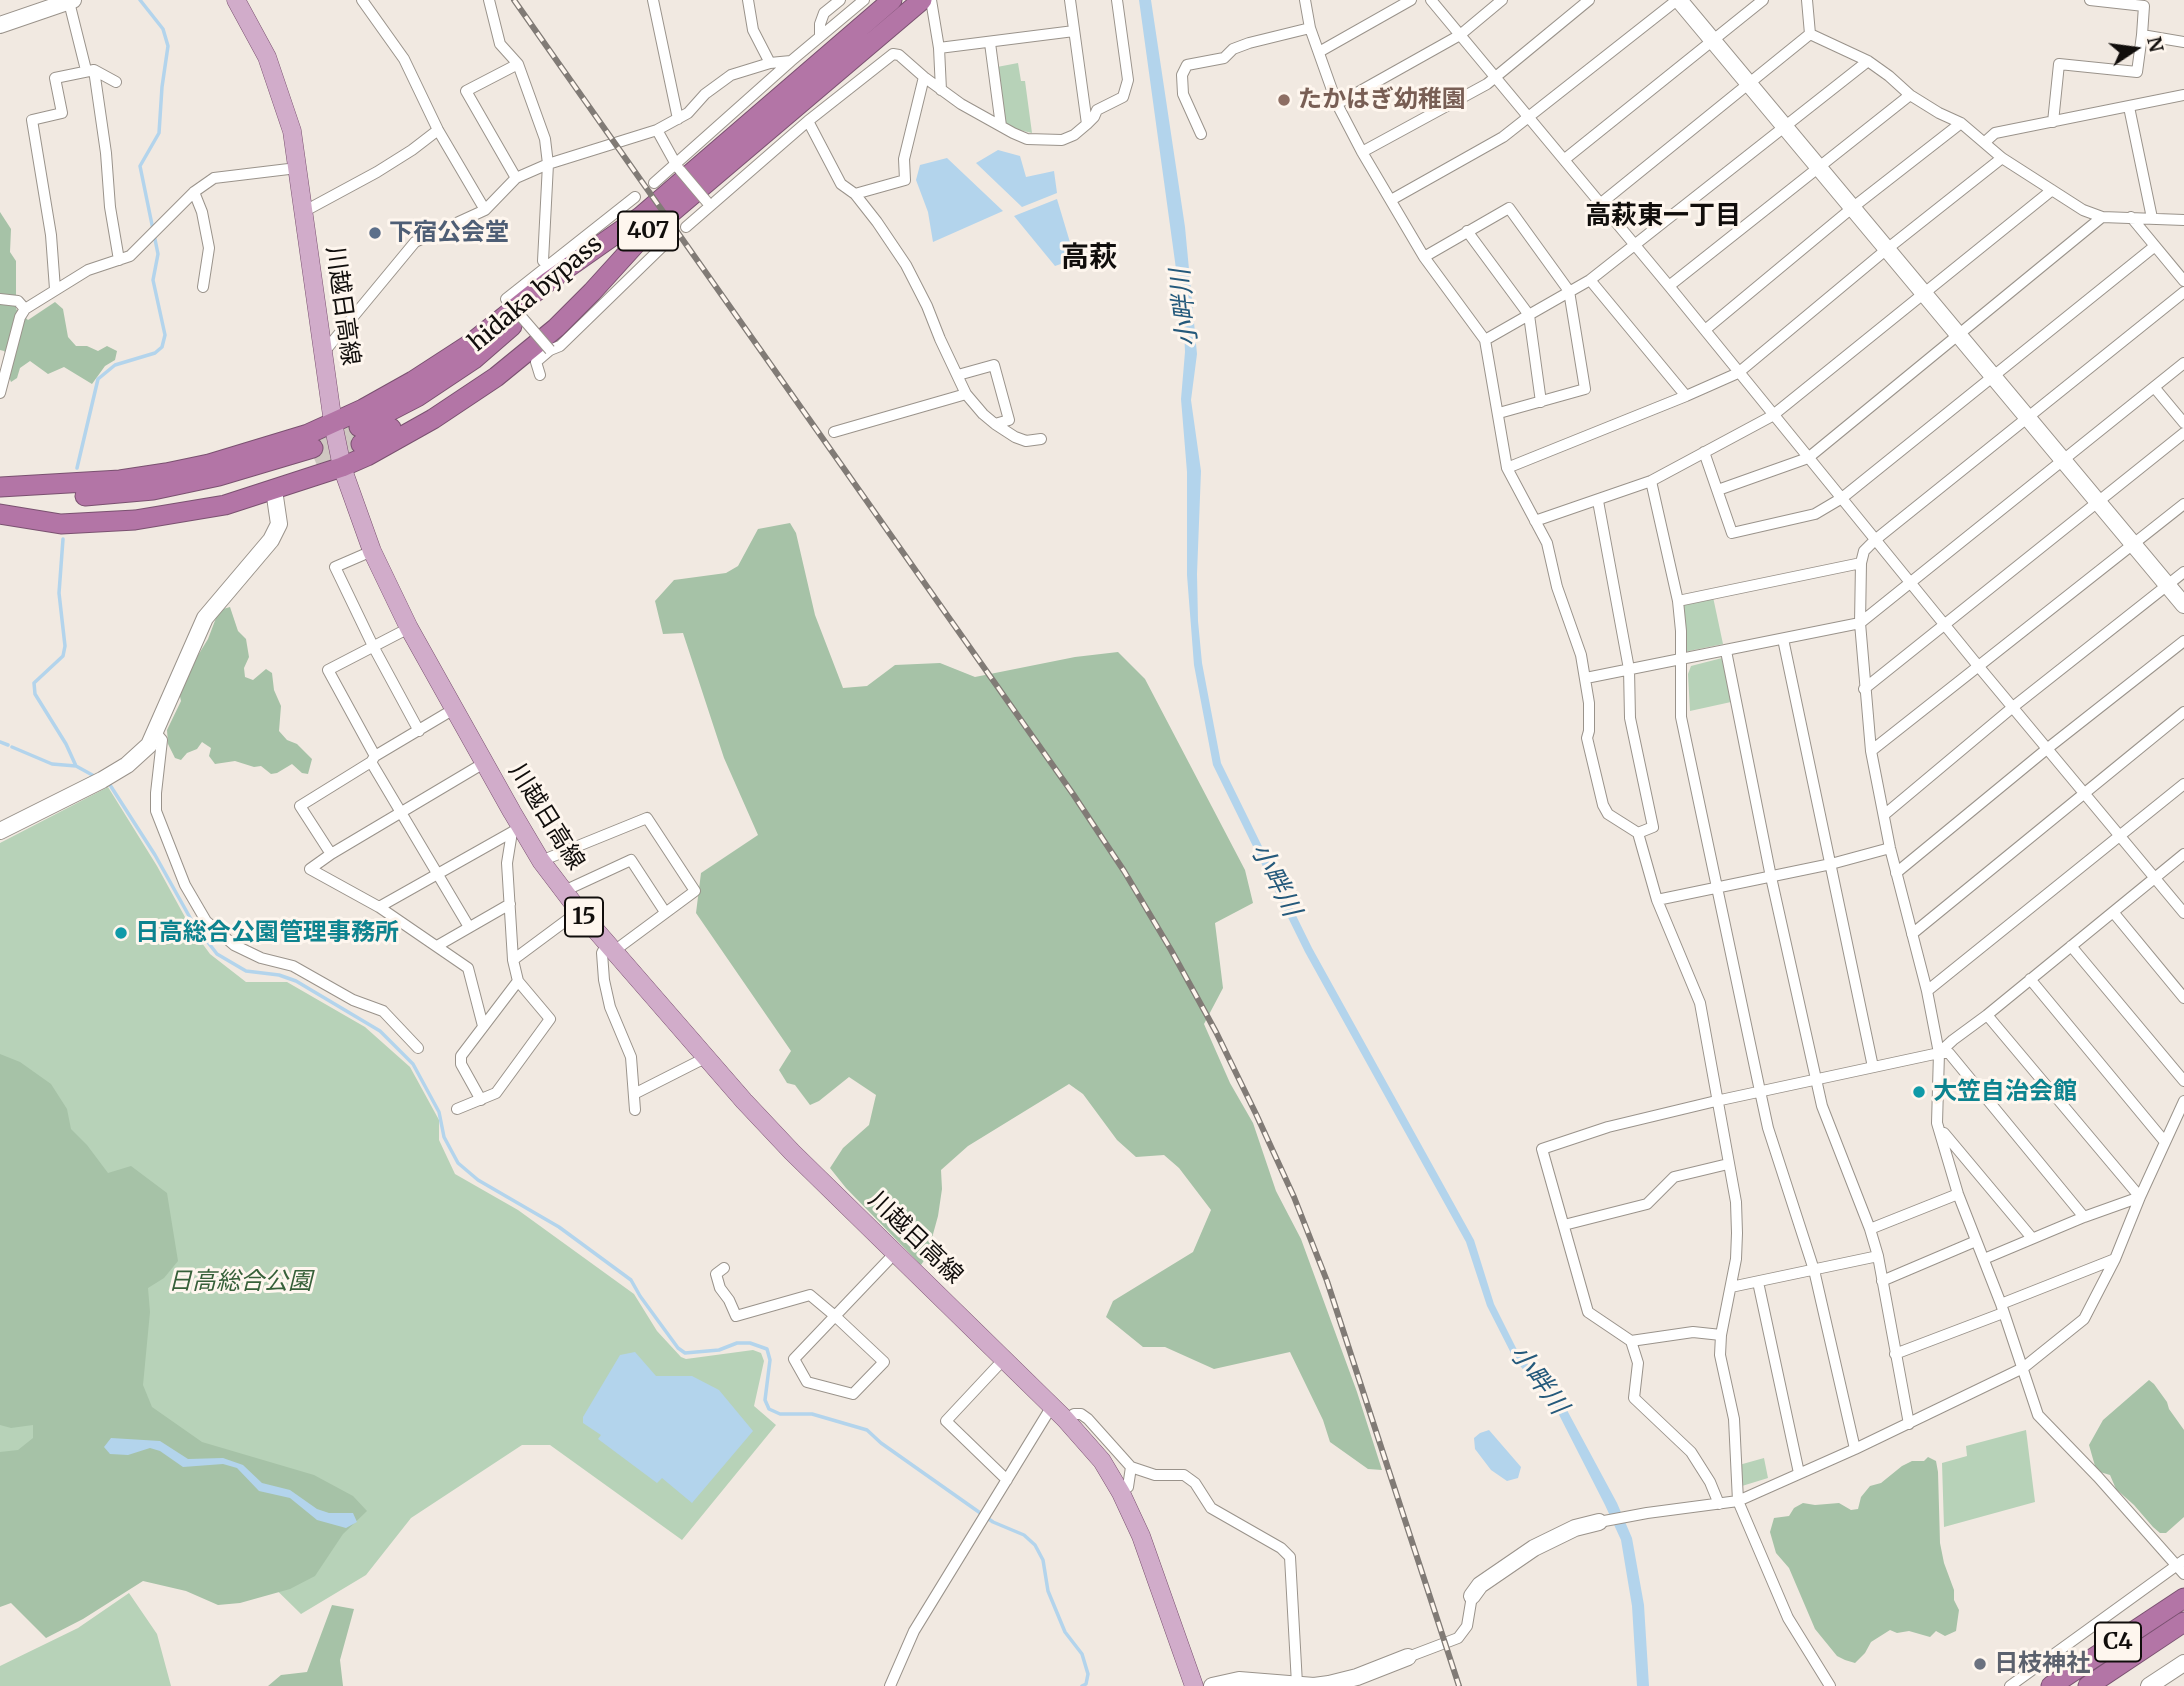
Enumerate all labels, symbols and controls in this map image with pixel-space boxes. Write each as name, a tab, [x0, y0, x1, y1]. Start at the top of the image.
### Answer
north arrow	[2100, 14, 2170, 84]
text: N	[2142, 34, 2169, 54]
place label: たかはぎ幼稚園	[1298, 86, 1466, 114]
marker: たかはぎ幼稚園	[1276, 92, 1292, 108]
district label: 高萩東一丁目	[1585, 201, 1741, 233]
road number: 407	[618, 212, 678, 250]
place label: 下宿公会堂	[389, 219, 509, 247]
marker: 下宿公会堂	[367, 225, 383, 241]
street label: hidaka bypass	[464, 230, 608, 358]
district label: 高萩	[1061, 241, 1117, 275]
street label: 川越日高線	[319, 245, 365, 367]
water label: 小畔川	[1165, 268, 1205, 348]
street label: 川越日高線	[502, 758, 590, 876]
water label: 小畔川	[1243, 838, 1307, 922]
road number: 15	[565, 898, 603, 936]
place label: 日高総合公園管理事務所	[135, 919, 399, 947]
marker: 日高総合公園管理事務所	[113, 925, 129, 941]
place label: 大笠自治会館	[1933, 1078, 2077, 1106]
marker: 大笠自治会館	[1911, 1084, 1927, 1100]
street label: 川越日高線	[862, 1186, 968, 1290]
park label: 日高総合公園	[168, 1268, 312, 1296]
water label: 小畔川	[1502, 1339, 1574, 1421]
road number: C4	[2095, 1623, 2141, 1662]
place label: 日枝神社	[1994, 1650, 2090, 1678]
marker: 日枝神社	[1972, 1656, 1988, 1672]

